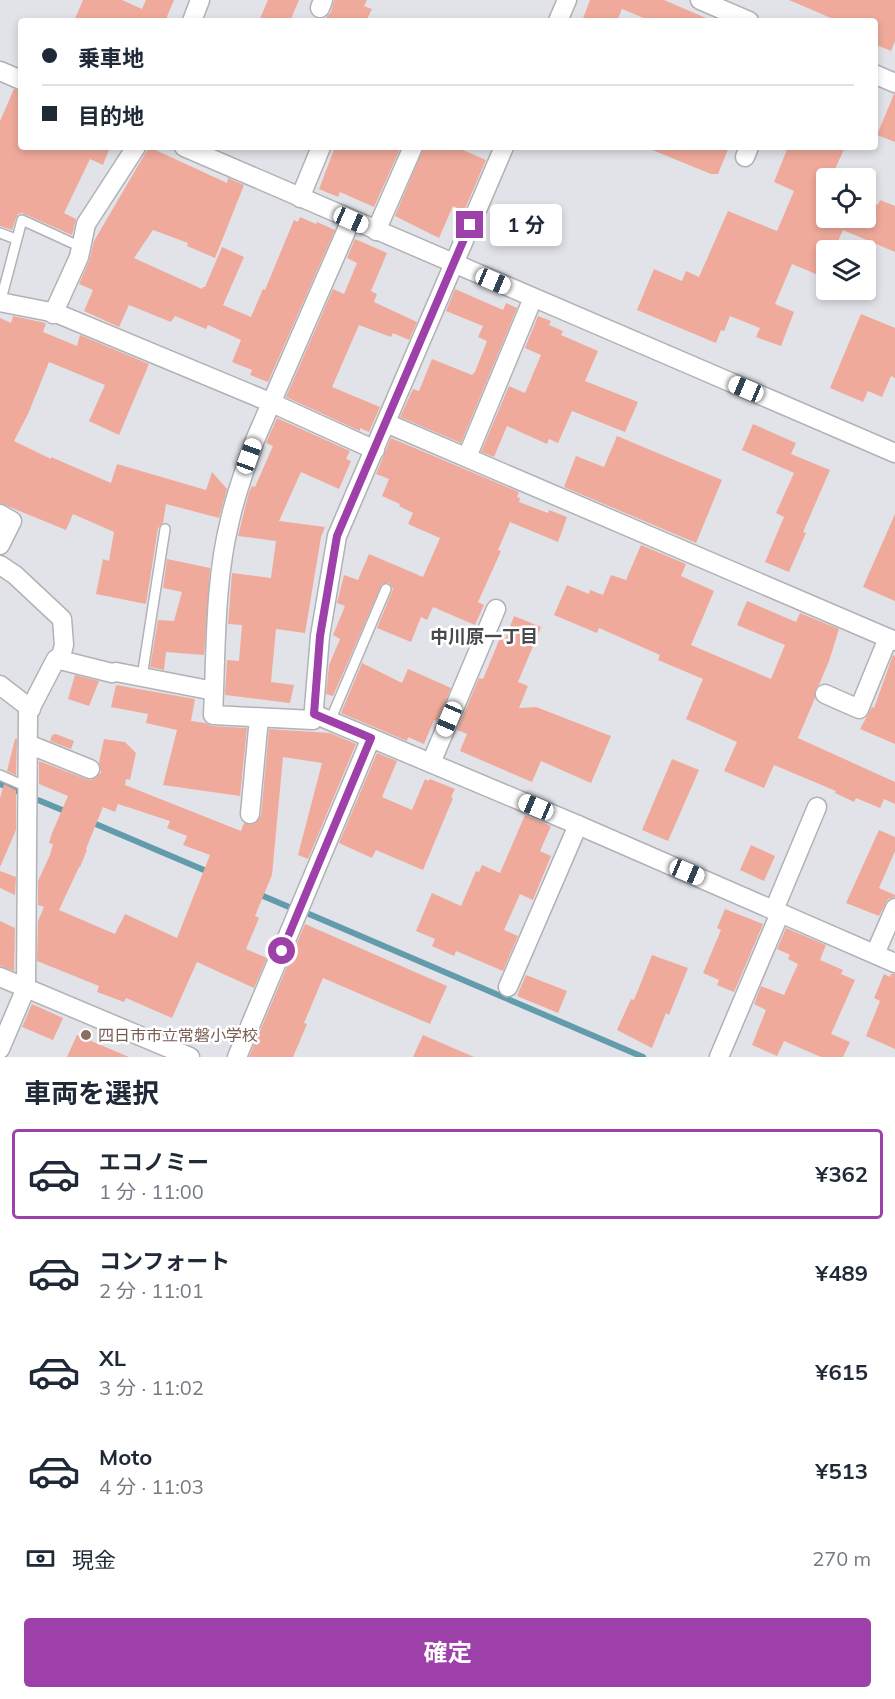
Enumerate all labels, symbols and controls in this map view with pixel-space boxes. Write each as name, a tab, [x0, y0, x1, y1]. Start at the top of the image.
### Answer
text: 乗車地	[78, 44, 144, 72]
text: 目的地	[78, 102, 144, 130]
map controls	[816, 168, 876, 300]
button: locate	[816, 168, 876, 228]
car	[331, 204, 371, 236]
callout: 1 分	[491, 204, 563, 246]
route end	[456, 211, 483, 238]
text: 1 分	[507, 212, 545, 237]
button: layers	[816, 240, 876, 300]
car	[473, 266, 513, 296]
car	[726, 374, 766, 404]
car	[234, 436, 264, 476]
district label: 中川原一丁目	[430, 625, 538, 648]
car	[434, 699, 464, 739]
car	[516, 792, 556, 822]
car	[667, 857, 707, 887]
route start	[268, 937, 295, 964]
place label: 四日市市立常磐小学校	[98, 1025, 258, 1045]
marker: 四日市市立常磐小学校	[79, 1028, 93, 1042]
text: 車両を選択	[24, 1076, 159, 1110]
icon: car	[27, 1147, 81, 1201]
text: エコノミー	[99, 1148, 209, 1176]
text: ¥362	[815, 1160, 868, 1188]
text: 1 分 · 11:00	[99, 1179, 204, 1204]
icon: car	[27, 1246, 81, 1300]
text: コンフォート	[99, 1247, 230, 1275]
text: ¥489	[815, 1259, 868, 1287]
text: 2 分 · 11:01	[99, 1278, 204, 1303]
text: XL	[99, 1344, 126, 1372]
icon: car	[27, 1345, 81, 1399]
text: ¥615	[815, 1358, 868, 1386]
text: 3 分 · 11:02	[99, 1375, 204, 1400]
text: Moto	[99, 1443, 152, 1471]
icon: car	[27, 1444, 81, 1498]
text: ¥513	[815, 1457, 868, 1485]
text: 4 分 · 11:03	[99, 1474, 204, 1499]
icon: cash	[24, 1542, 57, 1575]
text: 現金	[72, 1546, 116, 1574]
text: 270 m	[812, 1546, 871, 1571]
button: 確定	[24, 1618, 871, 1687]

